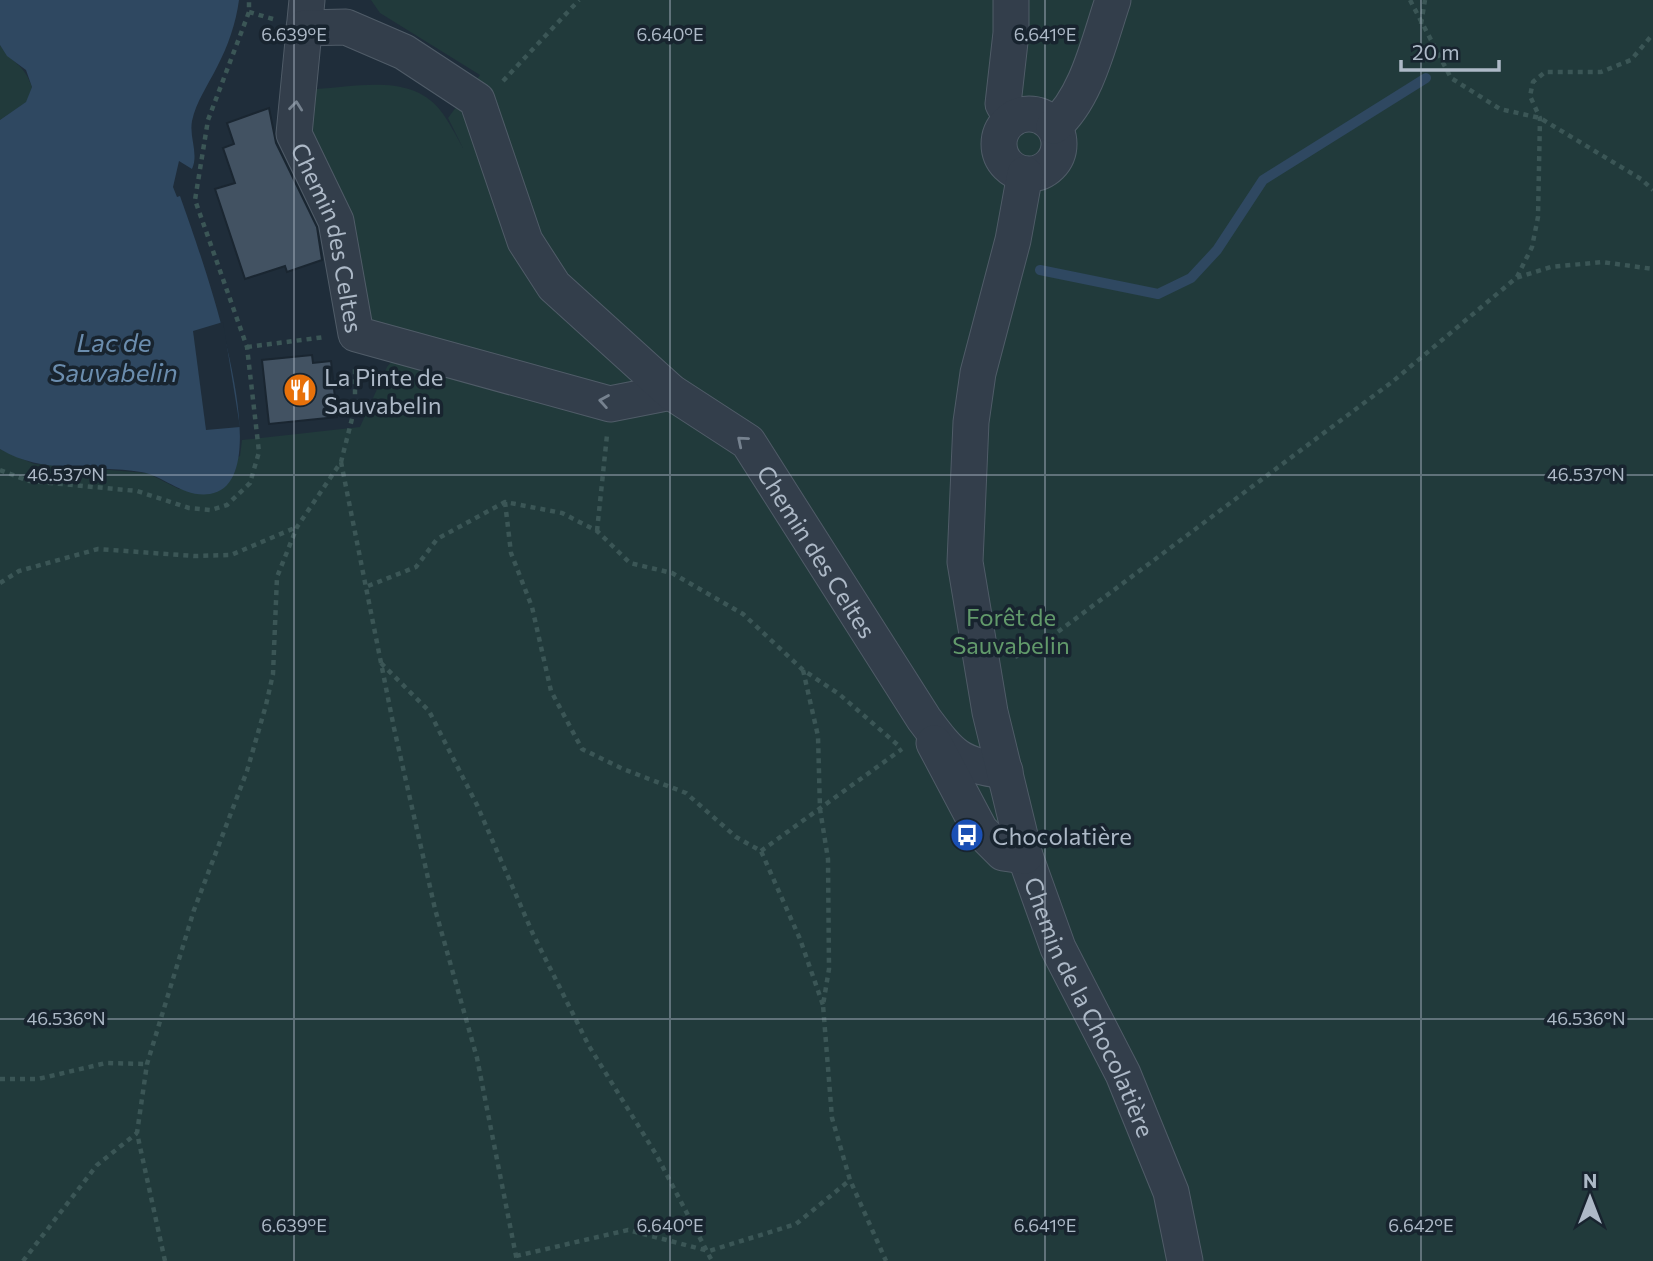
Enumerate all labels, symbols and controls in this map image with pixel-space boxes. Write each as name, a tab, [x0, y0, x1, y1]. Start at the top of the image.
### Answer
text: 6.639°E	[261, 23, 327, 45]
text: 6.640°E	[636, 23, 704, 45]
text: 6.641°E	[1014, 23, 1076, 45]
scale bar	[1401, 28, 1499, 72]
text: 20 m	[1412, 39, 1460, 64]
one-way arrow	[289, 100, 304, 112]
street label: Chemin des Celtes	[286, 138, 370, 335]
water label: Lac de Sauvabelin	[50, 326, 178, 387]
place label: La Pinte de Sauvabelin	[324, 362, 443, 419]
restaurant icon: La Pinte de Sauvabelin	[281, 371, 319, 409]
one-way arrow	[598, 394, 609, 409]
one-way arrow	[738, 436, 750, 449]
street label: Chemin des Celtes	[752, 459, 883, 643]
text: 46.537°N	[27, 463, 105, 485]
text: 46.537°N	[1547, 463, 1625, 485]
park label: Forêt de Sauvabelin	[952, 602, 1070, 659]
bus stop icon: Chocolatière	[948, 816, 986, 854]
place label: Chocolatière	[992, 821, 1132, 850]
street label: Chemin de la Chocolatière	[1019, 873, 1161, 1141]
text: 46.536°N	[26, 1007, 106, 1029]
text: 46.536°N	[1546, 1007, 1626, 1029]
north arrow	[1555, 1163, 1625, 1233]
text: N	[1583, 1169, 1597, 1192]
text: 6.639°E	[261, 1214, 327, 1236]
text: 6.640°E	[636, 1214, 704, 1236]
text: 6.641°E	[1014, 1214, 1076, 1236]
text: 6.642°E	[1388, 1214, 1454, 1236]

